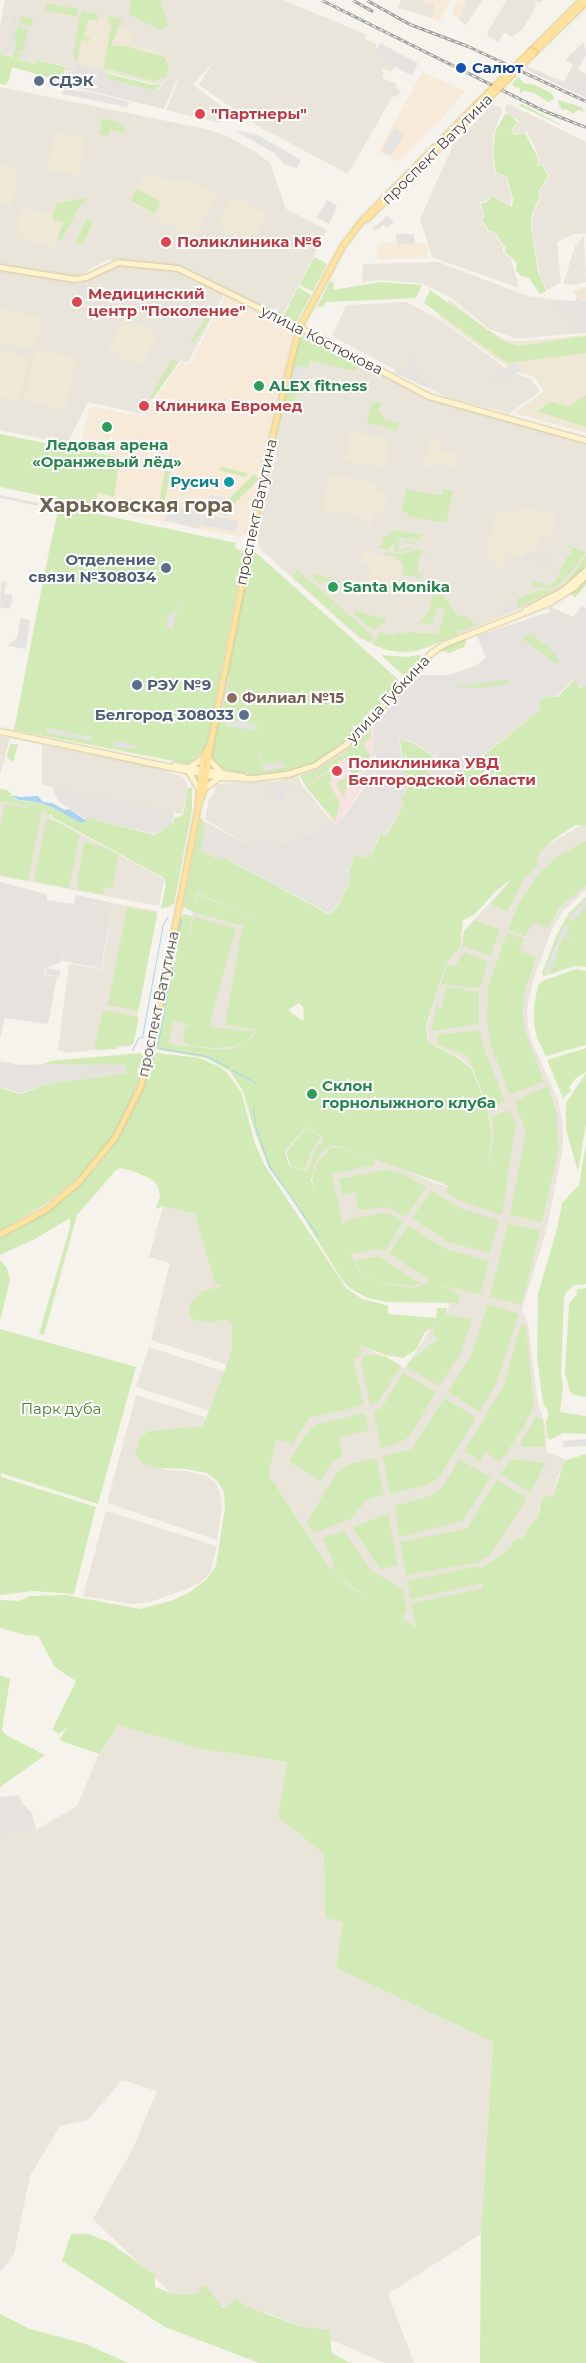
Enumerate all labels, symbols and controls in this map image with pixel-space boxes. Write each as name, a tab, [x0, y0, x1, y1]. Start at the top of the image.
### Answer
place label: Салют	[472, 59, 523, 77]
marker: Салют	[454, 61, 468, 75]
place label: СДЭК	[49, 72, 94, 90]
marker: СДЭК	[33, 75, 45, 87]
street label: проспект Ватутина	[378, 90, 496, 208]
place label: "Партнеры"	[211, 105, 307, 123]
marker: "Партнеры"	[193, 107, 207, 121]
place label: Поликлиника №6	[177, 233, 321, 251]
marker: Поликлиника №6	[159, 235, 173, 249]
place label: Медицинский центр "Поколение"	[88, 284, 246, 319]
marker: Медицинский центр "Поколение"	[70, 295, 84, 309]
street label: улица Костюкова	[258, 301, 386, 379]
place label: ALEX fitness	[269, 377, 367, 395]
marker: ALEX fitness	[253, 380, 265, 392]
place label: Клиника Евромед	[155, 397, 302, 415]
marker: Клиника Евромед	[137, 399, 151, 413]
marker: Ледовая арена «Оранжевый лёд»	[101, 421, 113, 433]
place label: Ледовая арена «Оранжевый лёд»	[32, 435, 182, 470]
street label: проспект Ватутина	[232, 437, 280, 587]
place label: Русич	[170, 473, 219, 491]
marker: Русич	[223, 476, 235, 488]
district label: Харьковская гора	[39, 493, 233, 517]
place label: Отделение связи №308034	[29, 550, 156, 585]
marker: Отделение связи №308034	[160, 562, 172, 574]
place label: Santa Monika	[343, 578, 450, 596]
marker: Santa Monika	[327, 581, 339, 593]
street label: улица Губкина	[343, 651, 433, 747]
place label: РЭУ №9	[147, 676, 211, 694]
marker: РЭУ №9	[131, 679, 143, 691]
place label: Филиал №15	[242, 689, 344, 707]
marker: Филиал №15	[226, 692, 238, 704]
place label: Белгород 308033	[95, 706, 234, 724]
marker: Белгород 308033	[238, 709, 250, 721]
place label: Поликлиника УВД Белгородской области	[348, 753, 536, 788]
marker: Поликлиника УВД Белгородской области	[330, 764, 344, 778]
street label: проспект Ватутина	[134, 929, 182, 1079]
place label: Склон горнолыжного клуба	[322, 1076, 496, 1111]
marker: Склон горнолыжного клуба	[306, 1088, 318, 1100]
park label: Парк дуба	[21, 1400, 101, 1418]

